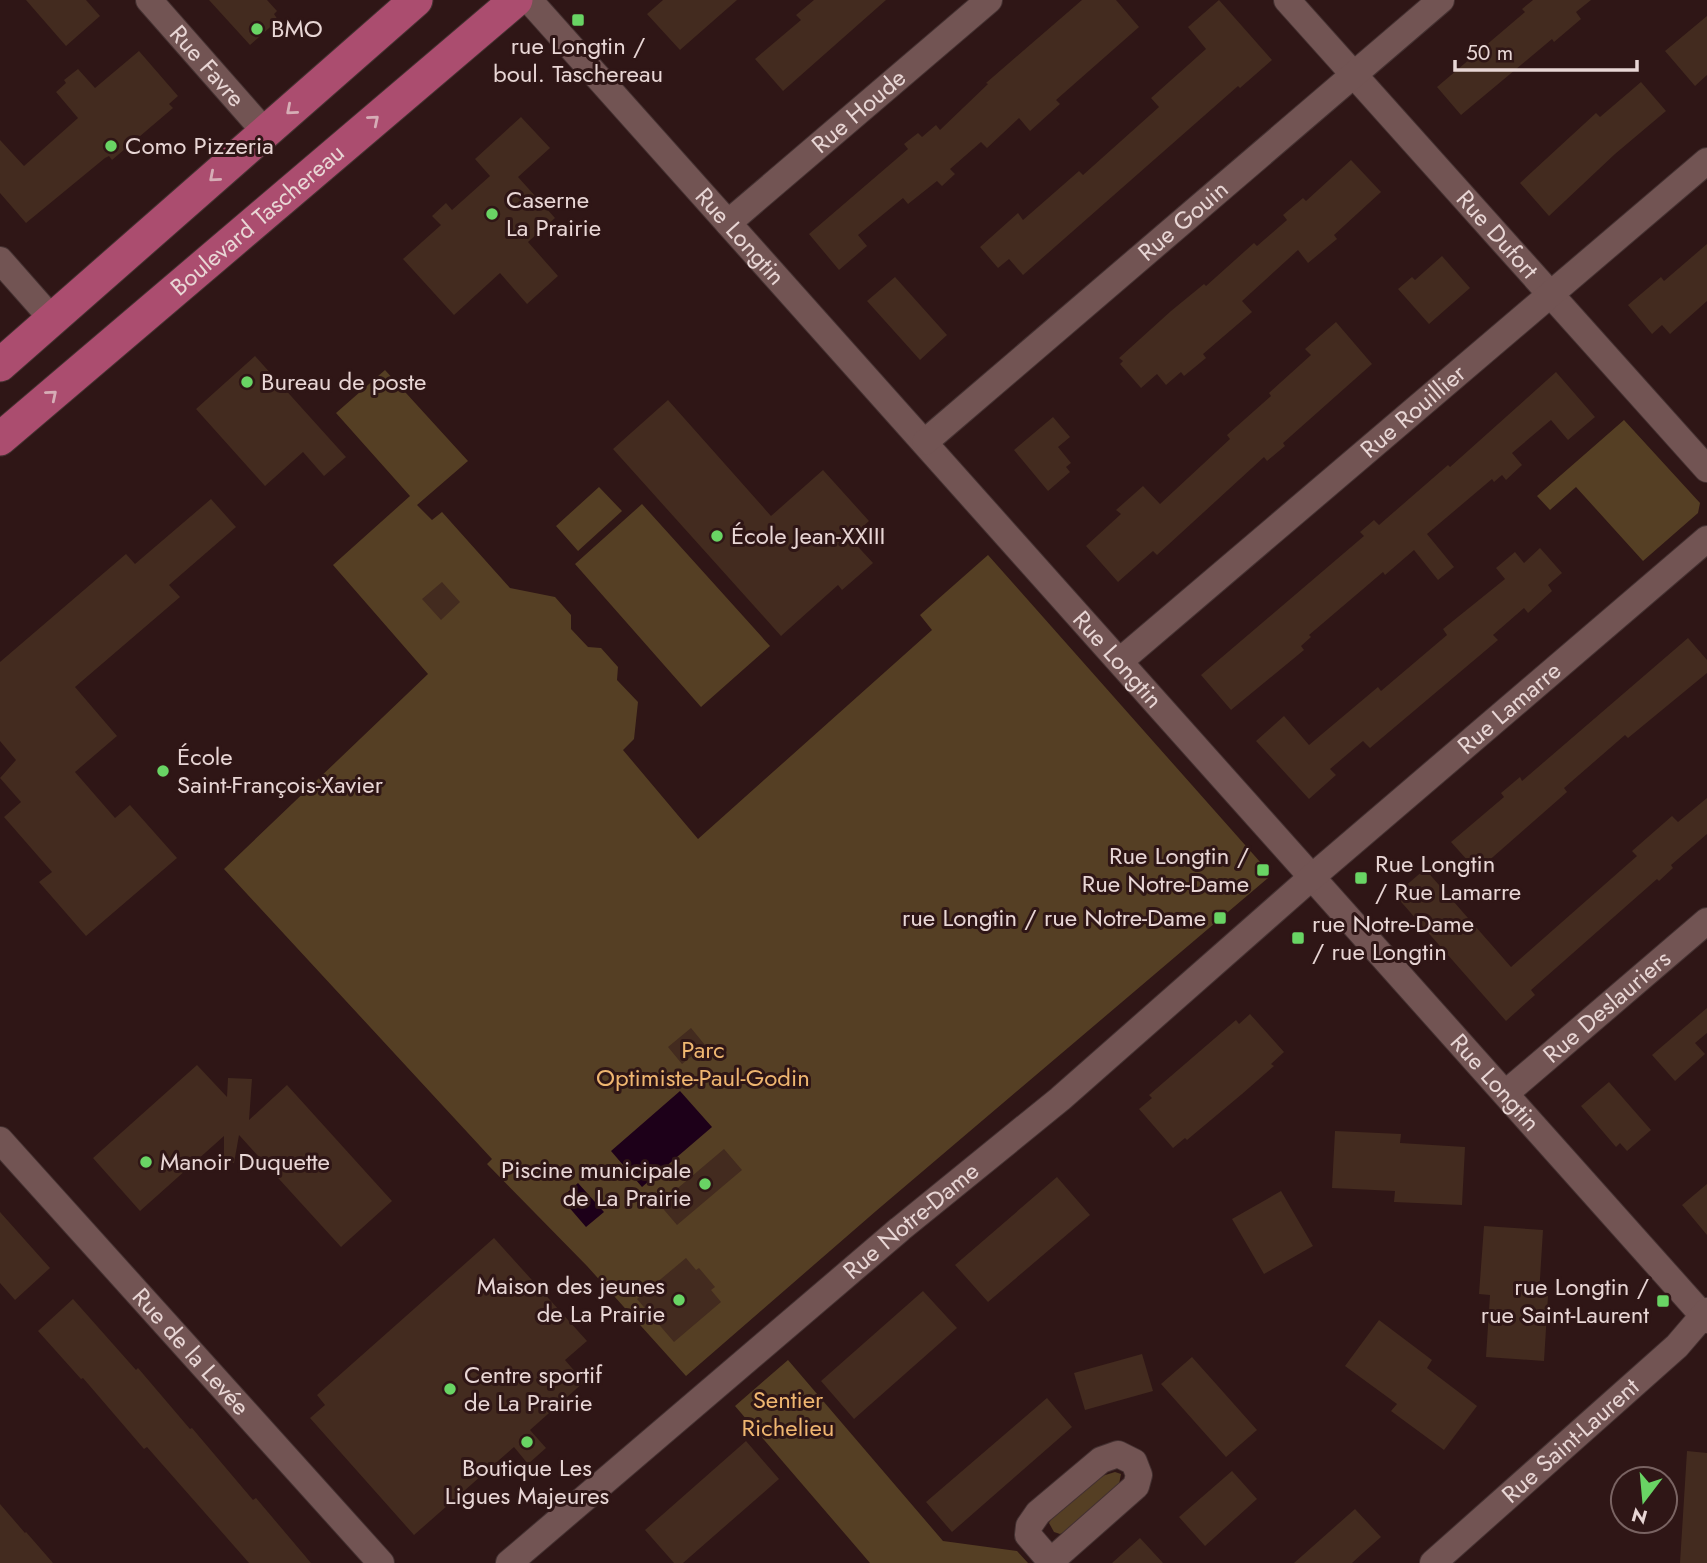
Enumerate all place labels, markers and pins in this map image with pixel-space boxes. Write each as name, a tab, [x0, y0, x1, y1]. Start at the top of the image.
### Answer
place label: BMO	[271, 11, 323, 46]
marker: rue Longtin / boul. Taschereau	[570, 12, 586, 28]
marker: BMO	[249, 21, 265, 37]
place label: rue Longtin / boul. Taschereau	[493, 28, 663, 91]
place label: Como Pizzeria	[125, 128, 274, 163]
marker: Como Pizzeria	[103, 138, 119, 154]
place label: Caserne La Prairie	[506, 182, 601, 245]
marker: Caserne La Prairie	[484, 206, 500, 222]
place label: Bureau de poste	[261, 364, 426, 399]
marker: Bureau de poste	[239, 374, 255, 390]
place label: École Jean-XXIII	[731, 518, 885, 553]
marker: École Jean-XXIII	[709, 528, 725, 544]
place label: École Saint-François-Xavier	[177, 739, 384, 802]
marker: École Saint-François-Xavier	[155, 763, 171, 779]
place label: Rue Longtin / Rue Notre-Dame	[1082, 838, 1249, 901]
place label: Rue Longtin / Rue Lamarre	[1375, 846, 1521, 909]
marker: Rue Longtin / Rue Notre-Dame	[1255, 862, 1271, 878]
marker: Rue Longtin / Rue Lamarre	[1353, 870, 1369, 886]
place label: rue Longtin / rue Notre-Dame	[902, 900, 1206, 935]
place label: rue Notre-Dame / rue Longtin	[1312, 906, 1474, 969]
marker: rue Longtin / rue Notre-Dame	[1212, 910, 1228, 926]
marker: rue Notre-Dame / rue Longtin	[1290, 930, 1306, 946]
place label: Manoir Duquette	[160, 1144, 330, 1179]
place label: Piscine municipale de La Prairie	[501, 1152, 691, 1215]
marker: Manoir Duquette	[138, 1154, 154, 1170]
marker: Piscine municipale de La Prairie	[697, 1176, 713, 1192]
place label: Maison des jeunes de La Prairie	[477, 1268, 665, 1331]
place label: rue Longtin / rue Saint-Laurent	[1481, 1269, 1649, 1332]
marker: Maison des jeunes de La Prairie	[671, 1292, 687, 1308]
marker: rue Longtin / rue Saint-Laurent	[1655, 1293, 1671, 1309]
place label: Centre sportif de La Prairie	[464, 1357, 603, 1420]
marker: Centre sportif de La Prairie	[442, 1381, 458, 1397]
marker: Boutique Les Ligues Majeures	[519, 1434, 535, 1450]
place label: Boutique Les Ligues Majeures	[445, 1450, 609, 1513]

